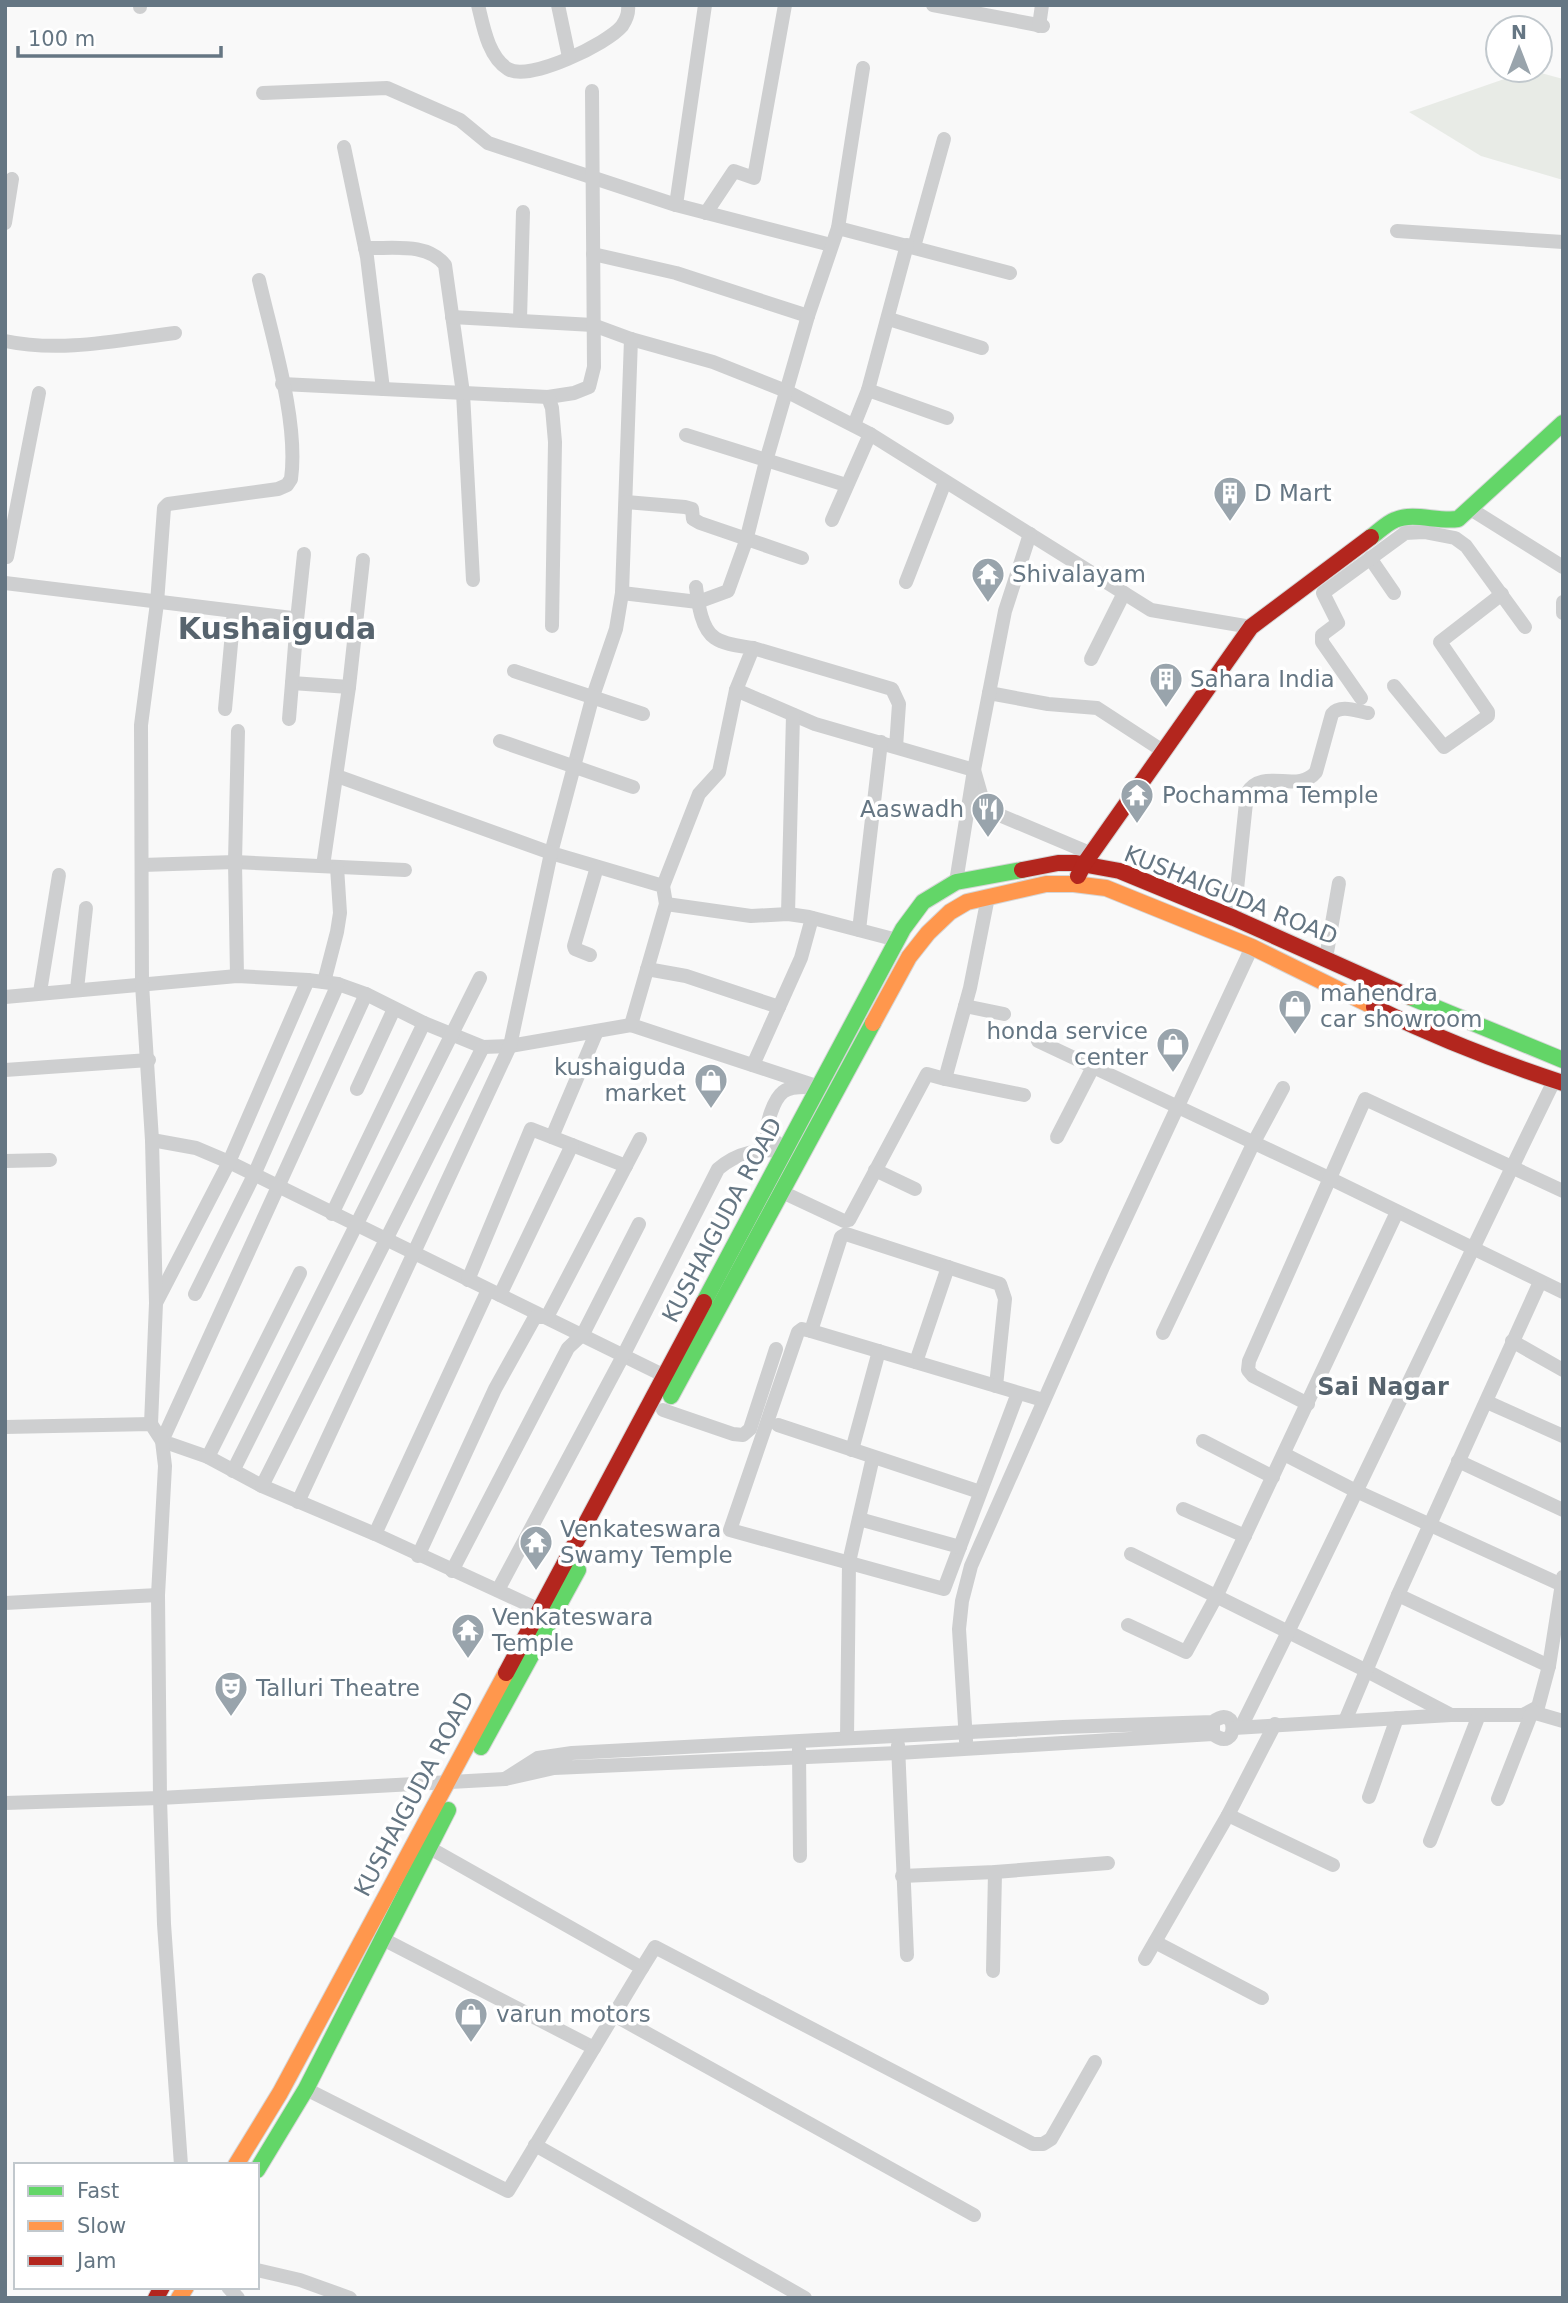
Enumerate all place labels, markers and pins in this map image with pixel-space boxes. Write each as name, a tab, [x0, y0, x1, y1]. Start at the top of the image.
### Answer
building icon: D Mart	[1211, 474, 1249, 523]
place label: D Mart	[1254, 480, 1331, 506]
temple icon: Shivalayam	[969, 555, 1007, 604]
place label: Shivalayam	[1012, 561, 1146, 587]
building icon: Sahara India	[1147, 660, 1185, 709]
place label: Sahara India	[1190, 666, 1335, 692]
temple icon: Pochamma Temple	[1118, 776, 1156, 825]
place label: Pochamma Temple	[1162, 782, 1379, 808]
restaurant icon: Aaswadh	[969, 790, 1007, 839]
place label: Aaswadh	[860, 796, 964, 822]
place label: mahendra car showroom	[1320, 980, 1482, 1032]
shop icon: mahendra car showroom	[1276, 987, 1314, 1036]
place label: honda service center	[986, 1018, 1149, 1070]
shop icon: honda service center	[1154, 1025, 1192, 1074]
place label: kushaiguda market	[554, 1054, 686, 1106]
shop icon: kushaiguda market	[692, 1061, 730, 1110]
place label: Venkateswara Swamy Temple	[560, 1516, 733, 1568]
temple icon: Venkateswara Swamy Temple	[517, 1523, 555, 1572]
place label: Venkateswara Temple	[491, 1604, 653, 1656]
temple icon: Venkateswara Temple	[449, 1611, 487, 1660]
theatre icon: Talluri Theatre	[212, 1669, 250, 1718]
place label: Talluri Theatre	[255, 1675, 420, 1701]
shop icon: varun motors	[452, 1995, 490, 2044]
place label: varun motors	[496, 2001, 651, 2027]

